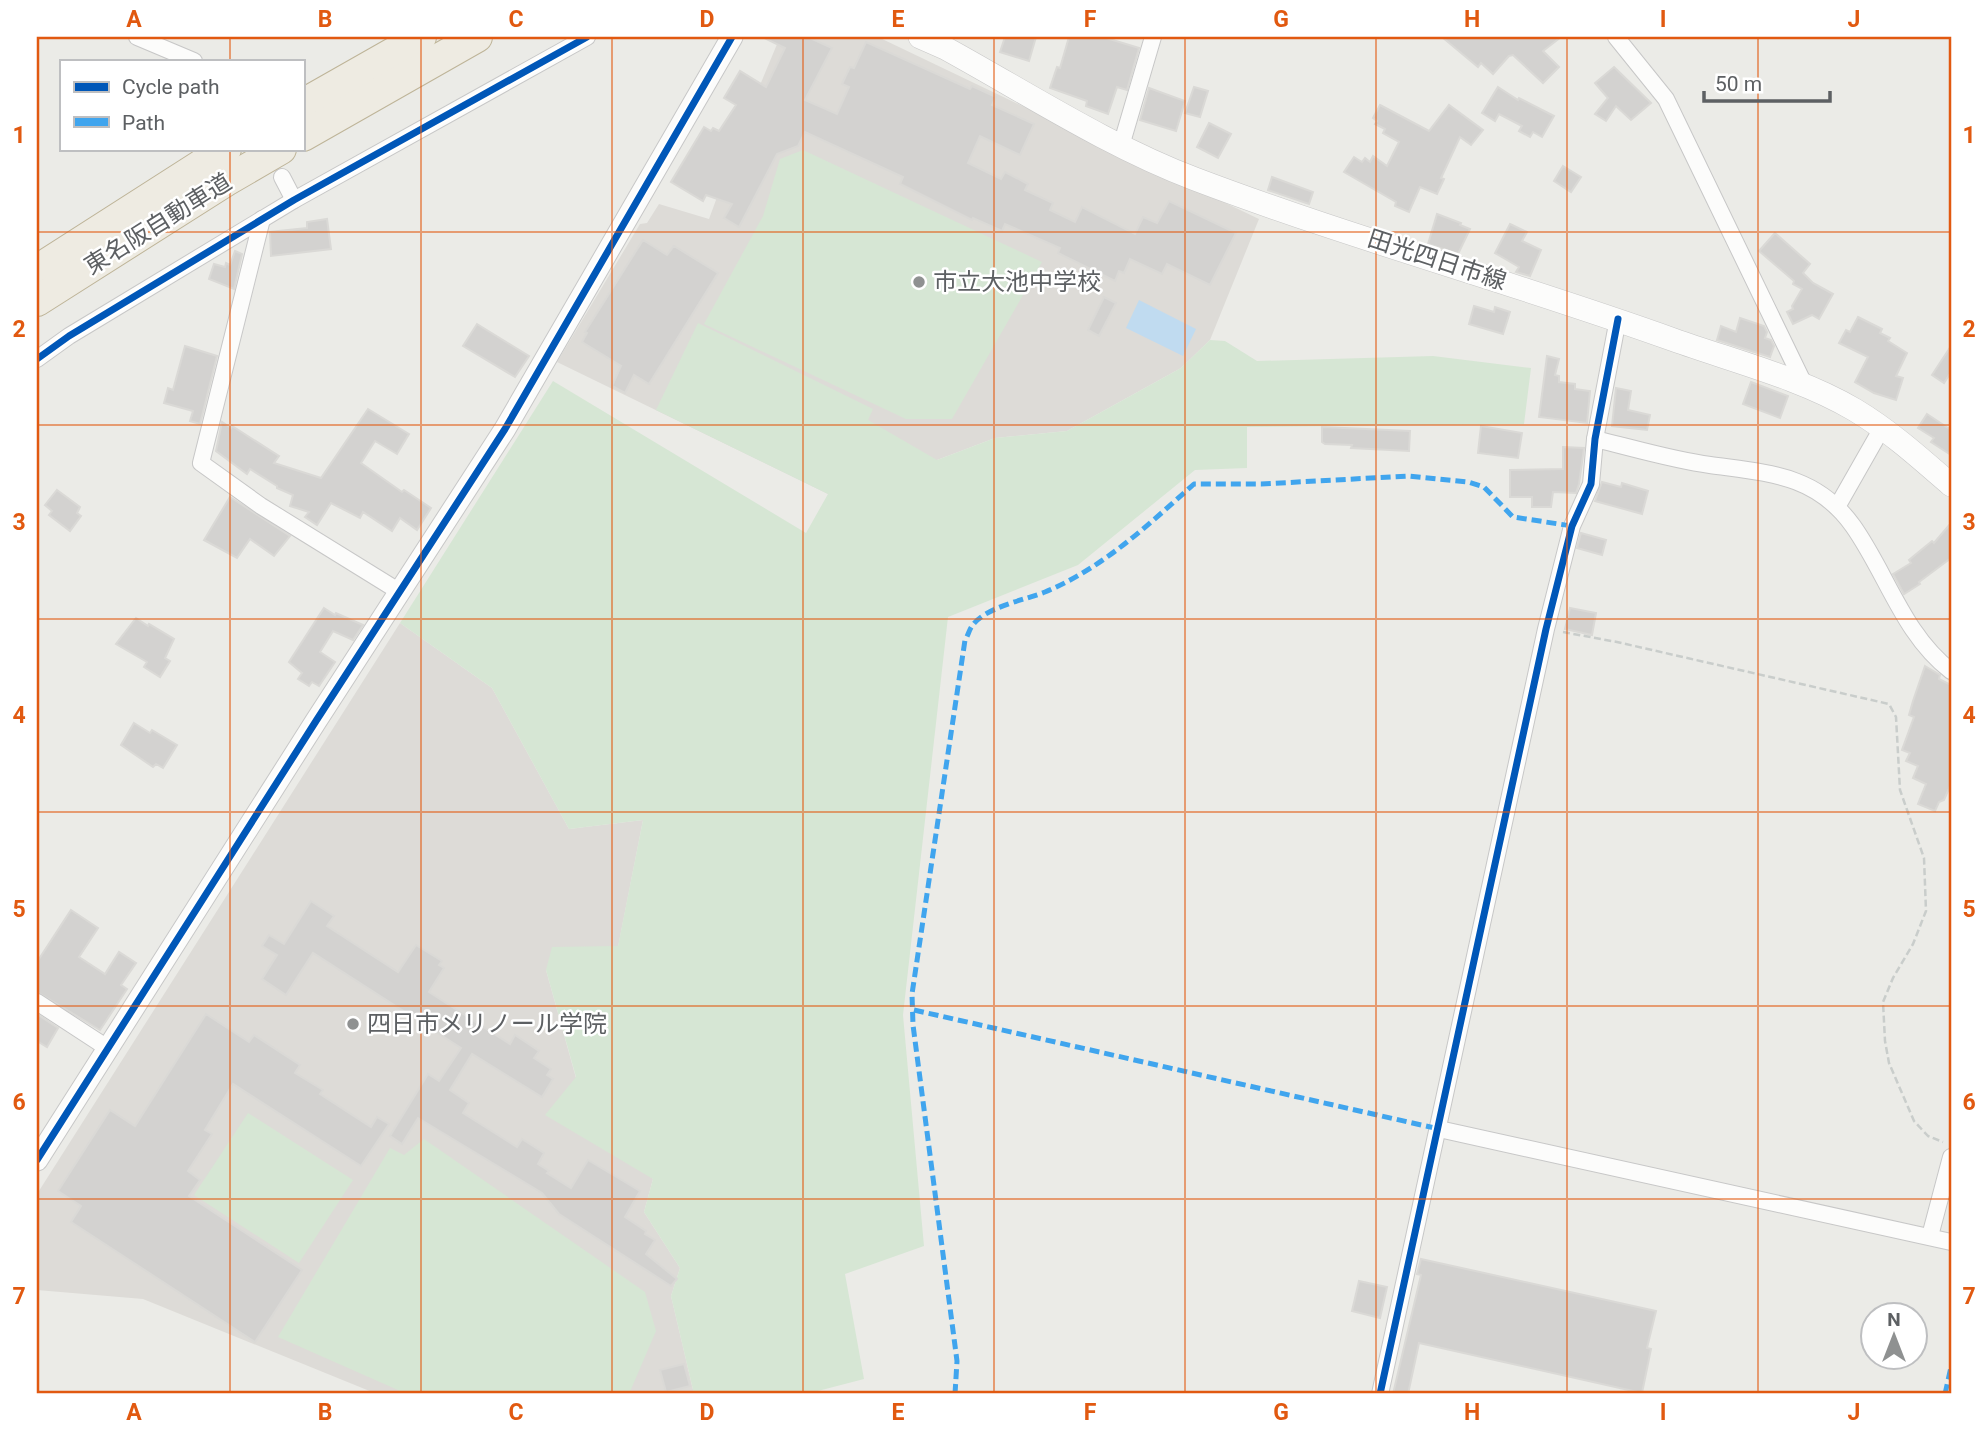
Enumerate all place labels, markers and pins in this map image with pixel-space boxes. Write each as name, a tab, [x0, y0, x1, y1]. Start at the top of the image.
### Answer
place label: 市立大池中学校	[933, 268, 1101, 296]
marker: 市立大池中学校	[911, 274, 927, 290]
place label: 四日市メリノール学院	[367, 1010, 607, 1038]
marker: 四日市メリノール学院	[345, 1016, 361, 1032]

